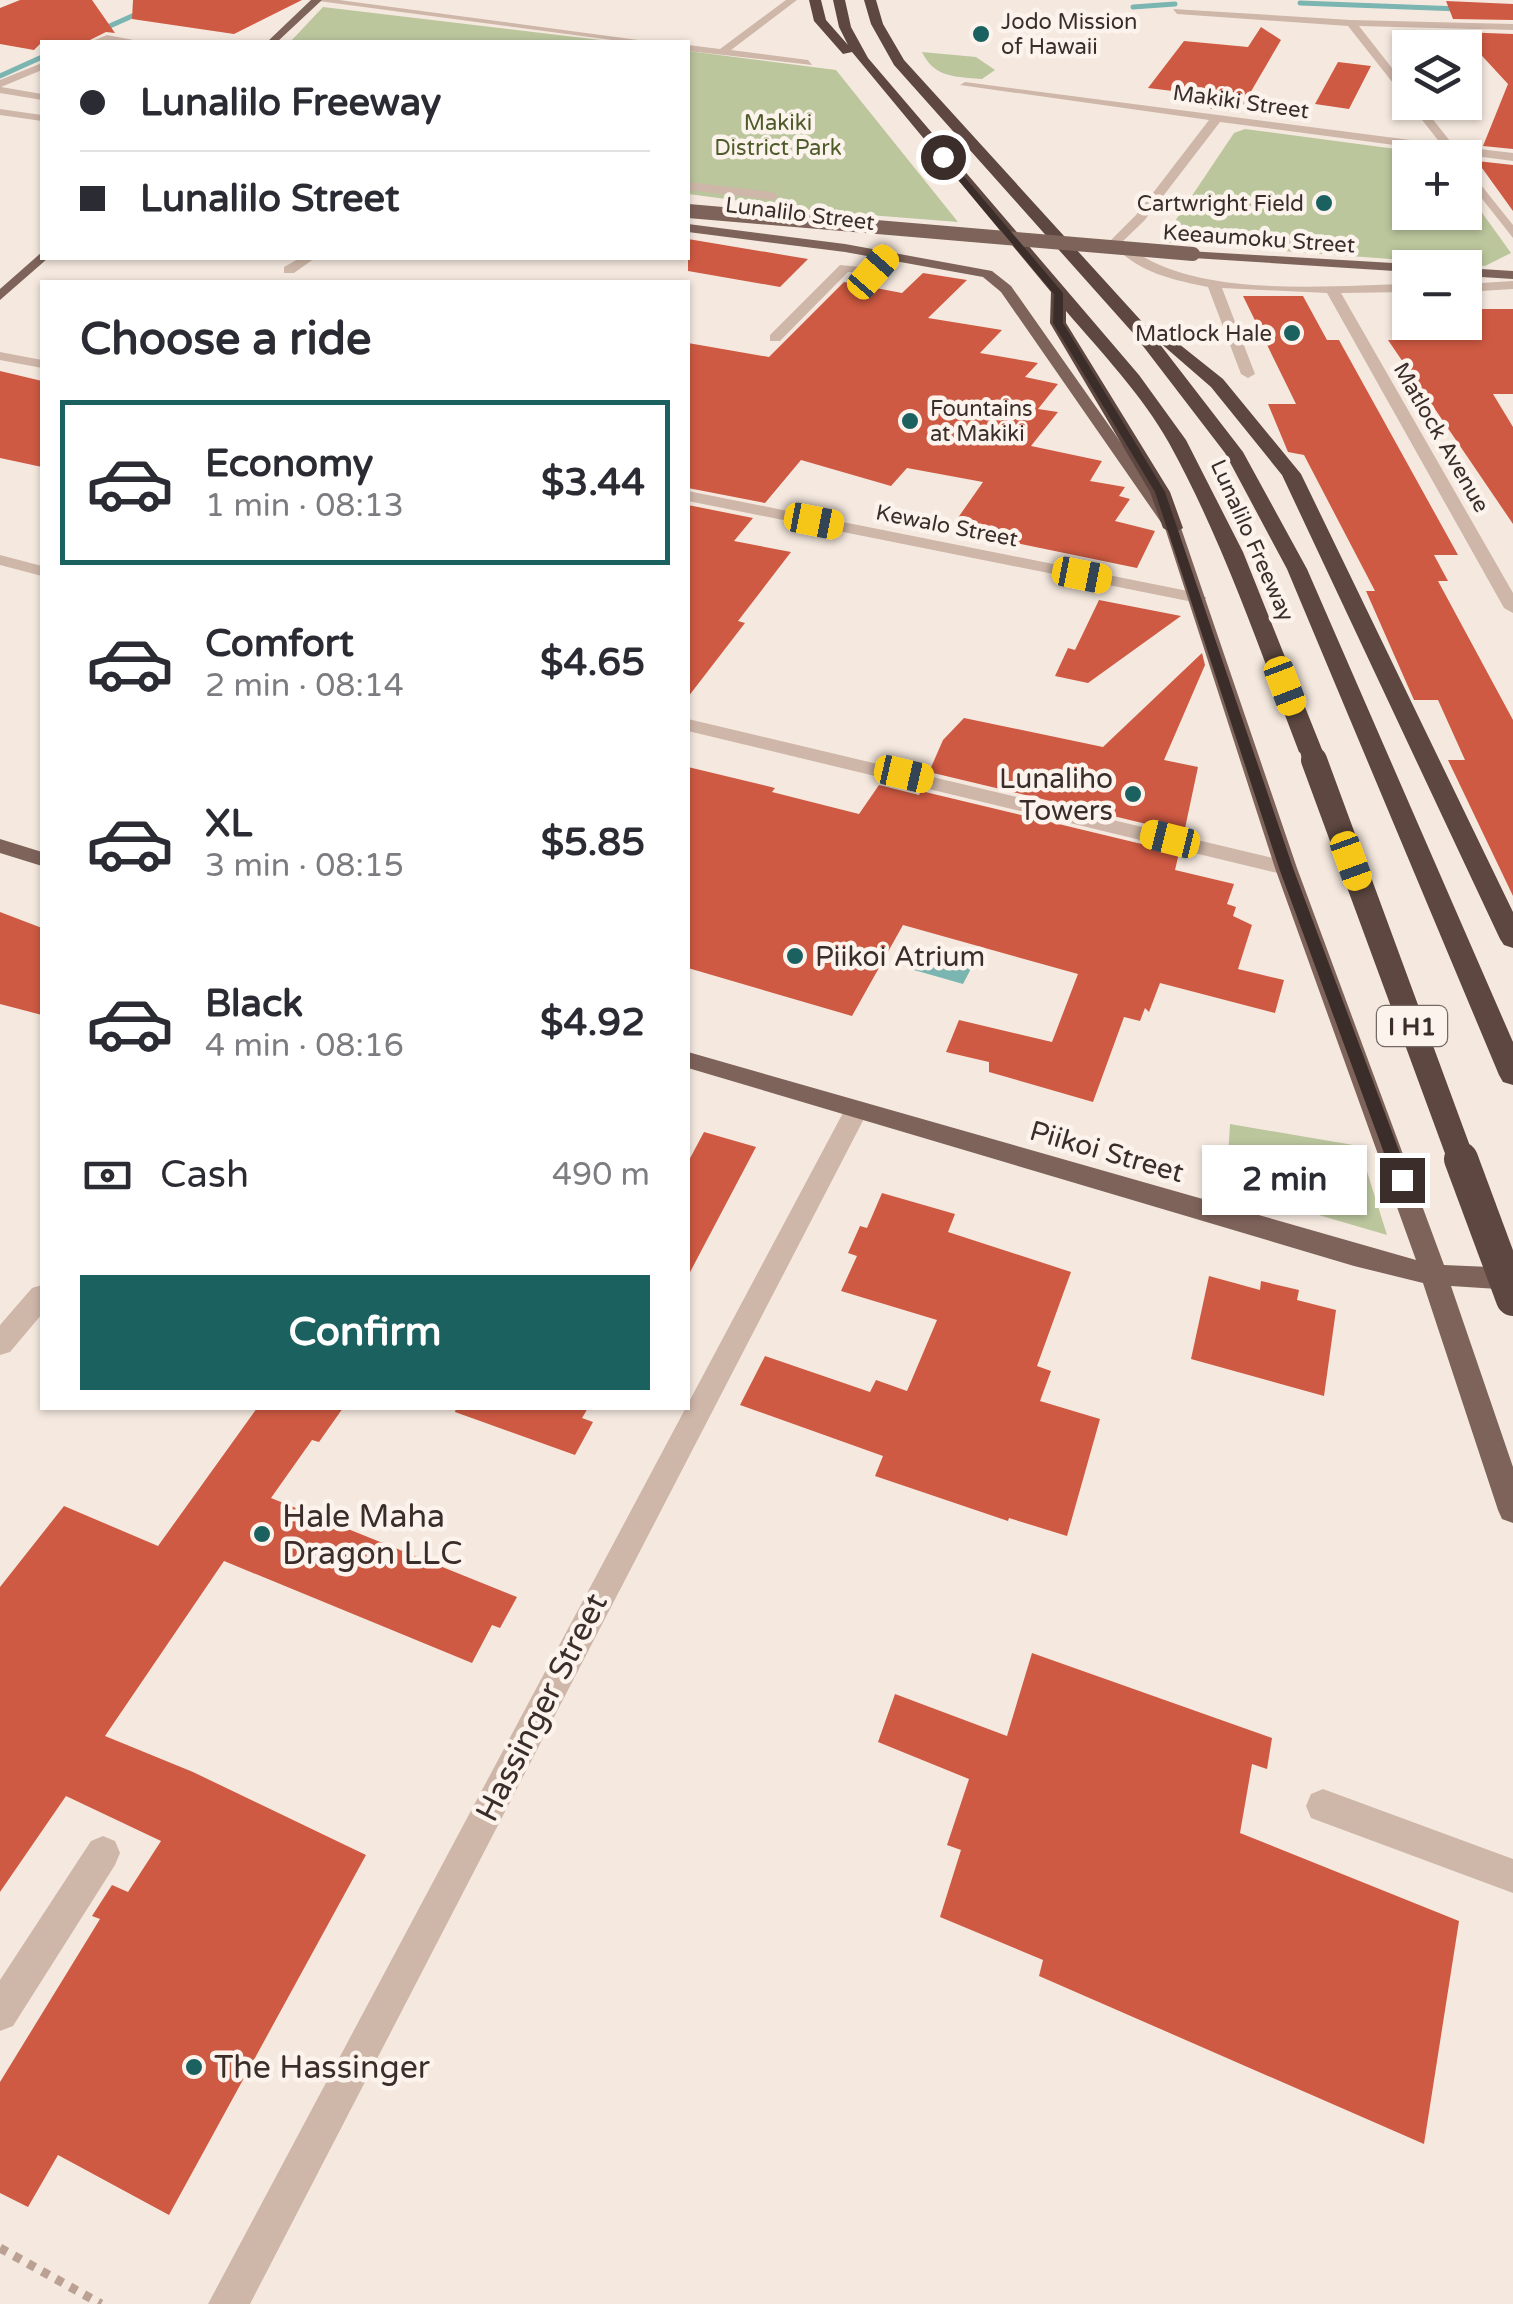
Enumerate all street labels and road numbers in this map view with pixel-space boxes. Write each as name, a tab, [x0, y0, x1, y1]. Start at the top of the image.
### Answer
street label: Makiki Street	[1171, 80, 1311, 124]
street label: Lunalilo Street	[724, 192, 876, 236]
street label: Keeaumoku Street	[1162, 219, 1356, 259]
street label: Matlock Avenue	[1388, 358, 1495, 517]
street label: Lunalilo Freeway	[1205, 455, 1299, 625]
street label: Kewalo Street	[874, 499, 1020, 553]
road number: I H1	[1377, 1006, 1447, 1046]
street label: Piikoi Street	[1026, 1114, 1188, 1190]
street label: Hassinger Street	[468, 1587, 616, 1828]

